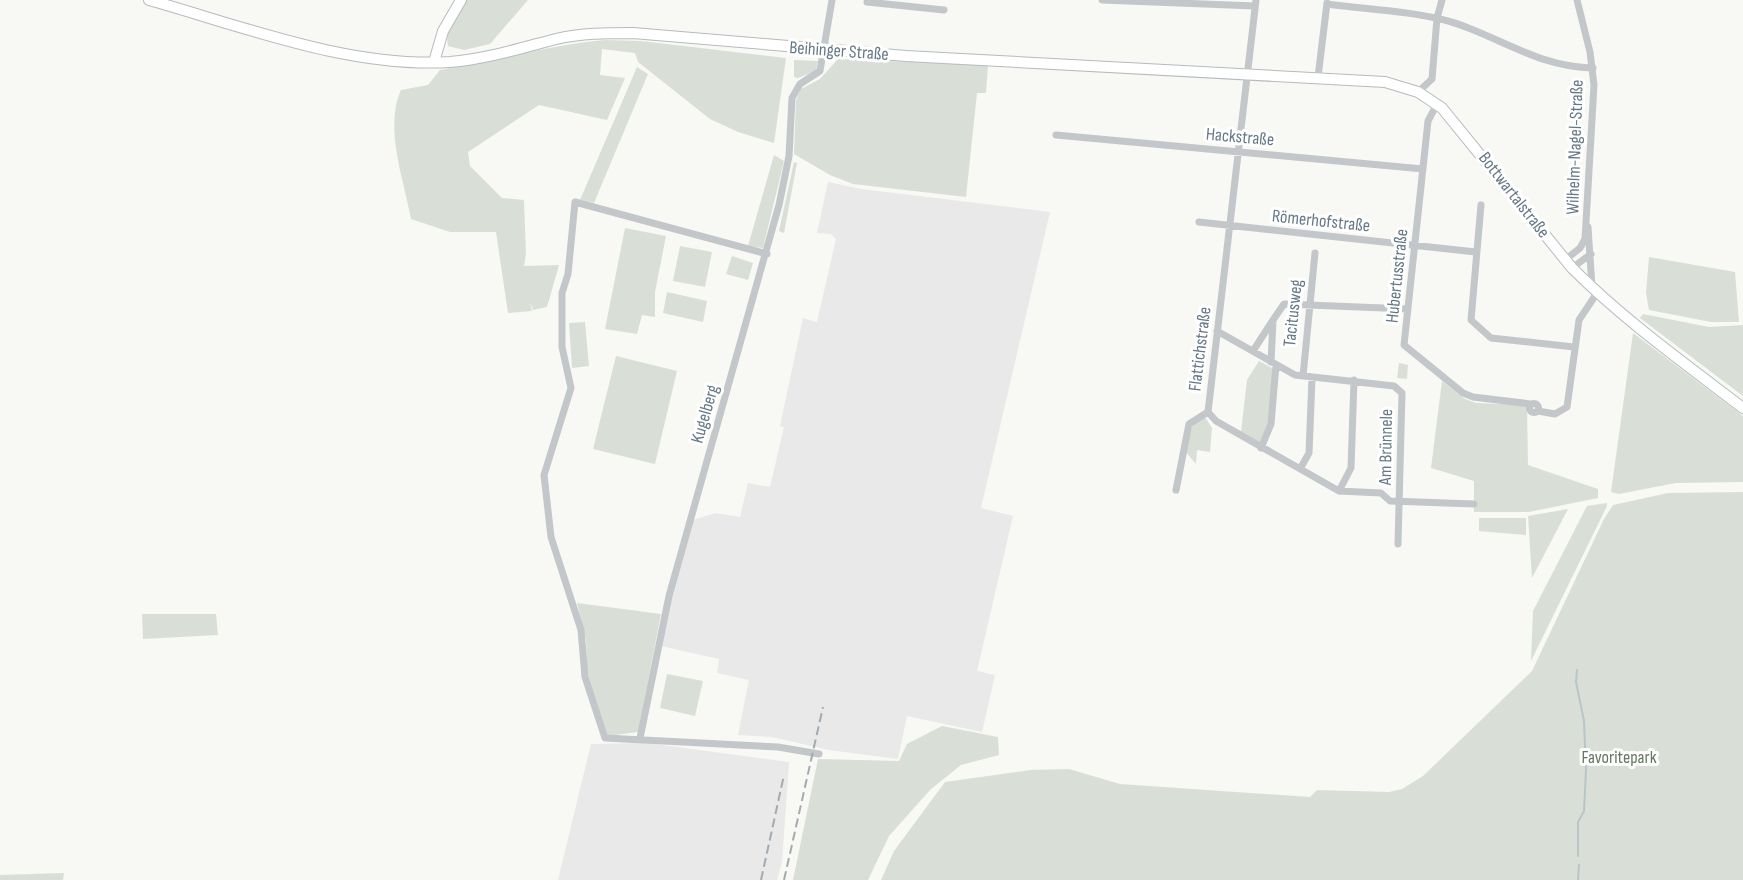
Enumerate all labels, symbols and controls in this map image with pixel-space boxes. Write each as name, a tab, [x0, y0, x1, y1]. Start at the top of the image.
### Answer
street label: Beihinger Straße	[789, 37, 889, 65]
street label: Wilhelm-Nagel-Straße	[1562, 79, 1588, 215]
street label: Hackstraße	[1205, 124, 1275, 150]
street label: Bottwartalstraße	[1474, 148, 1554, 242]
street label: Römerhofstraße	[1271, 205, 1371, 237]
street label: Hubertusstraße	[1382, 228, 1412, 324]
street label: Tacitusweg	[1279, 278, 1307, 348]
street label: Flattichstraße	[1184, 306, 1216, 392]
street label: Kugelberg	[687, 382, 723, 446]
street label: Am Brünnele	[1375, 409, 1397, 486]
park label: Favoritepark	[1581, 747, 1657, 768]

